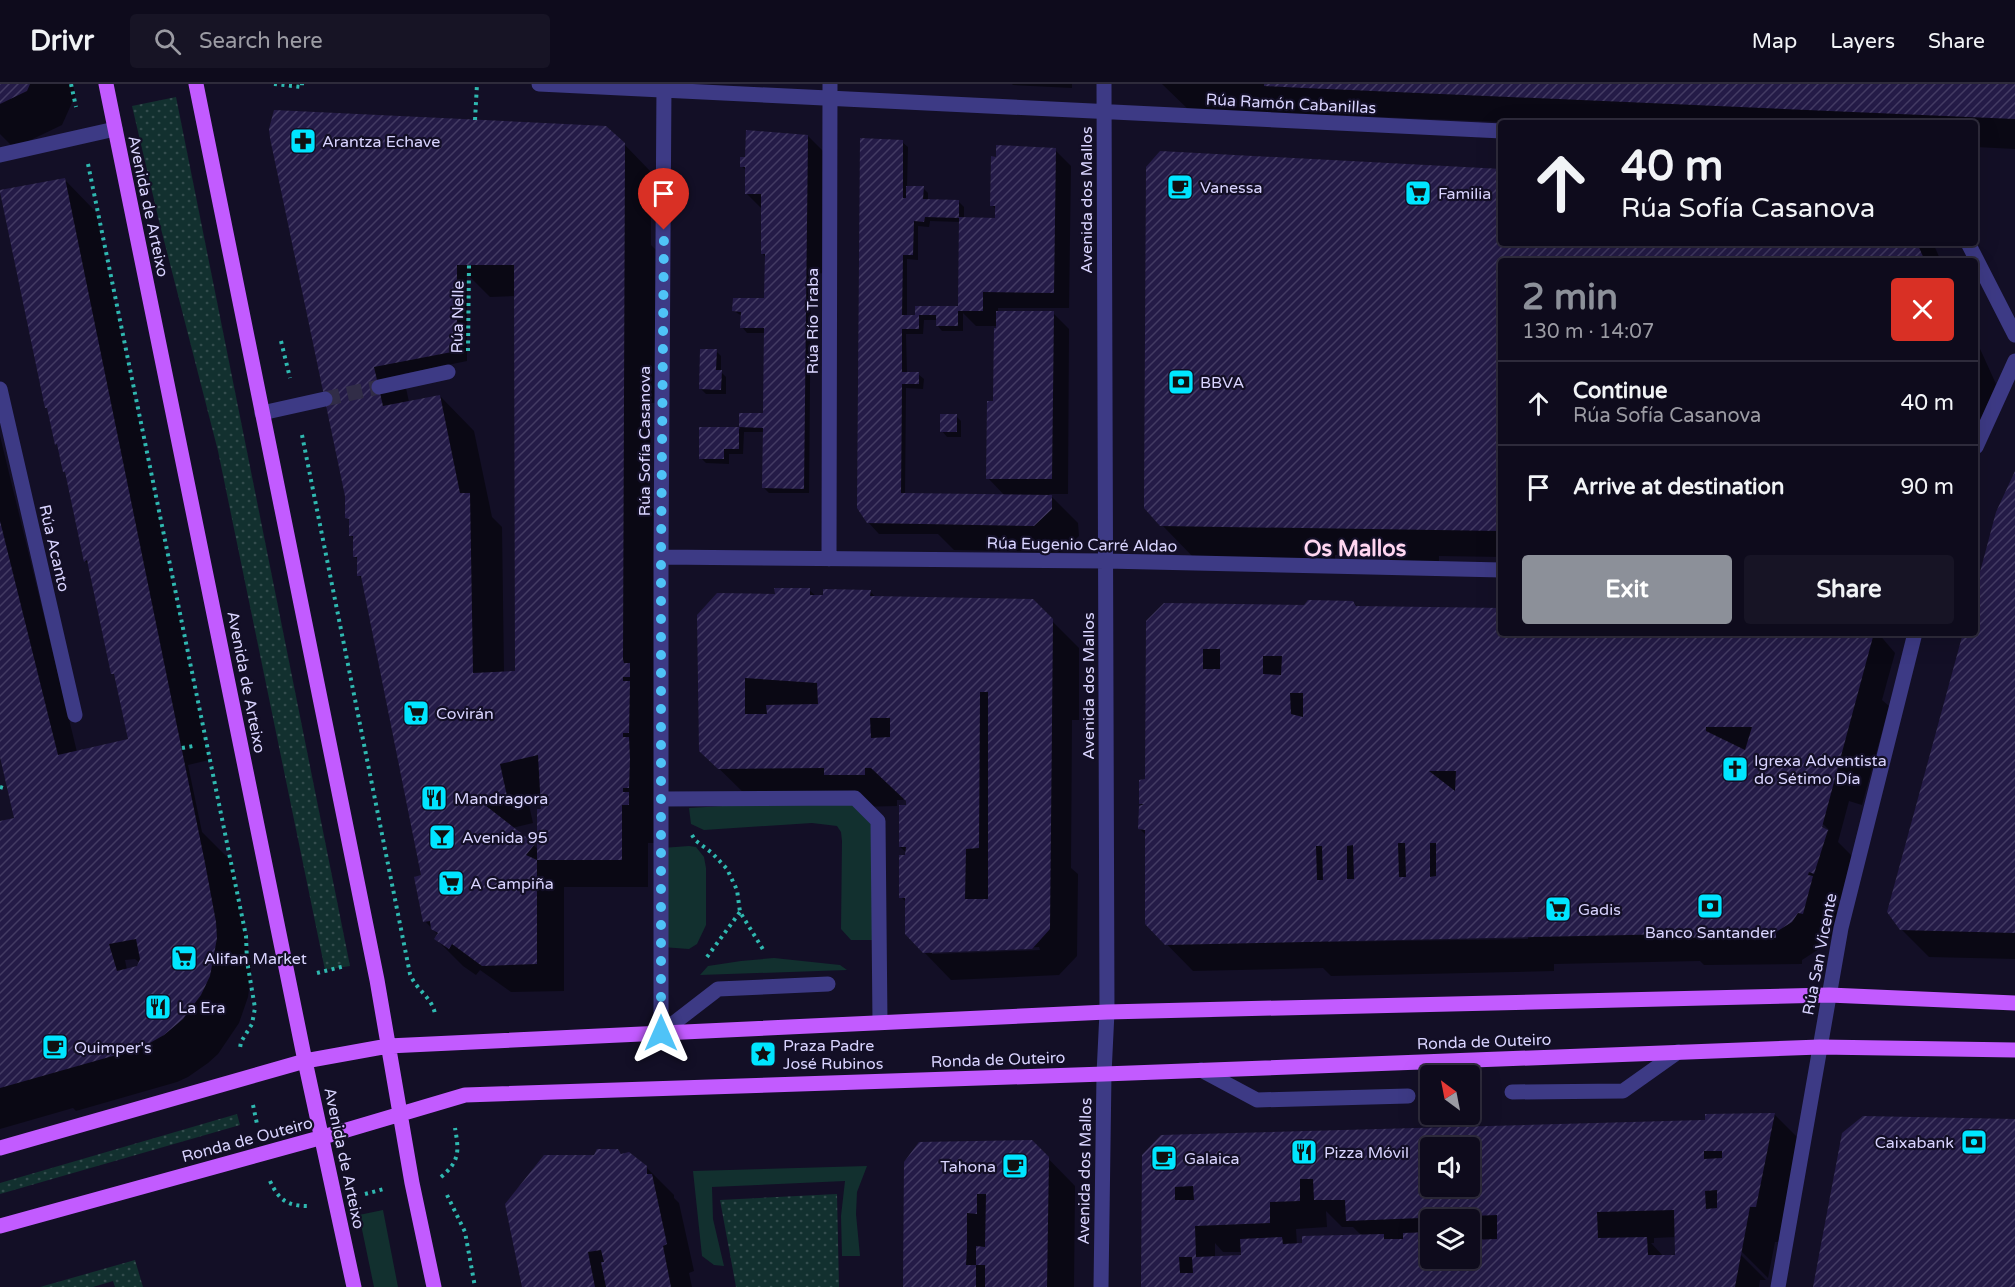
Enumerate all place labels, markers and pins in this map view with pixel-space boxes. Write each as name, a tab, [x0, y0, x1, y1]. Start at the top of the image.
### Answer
pharmacy icon: Arantza Echave	[288, 126, 318, 156]
place label: Arantza Echave	[322, 132, 440, 152]
pin	[638, 168, 689, 230]
cafe icon: Vanessa	[1165, 172, 1195, 202]
place label: Vanessa	[1200, 178, 1262, 198]
supermarket icon: Familia	[1403, 178, 1433, 208]
place label: Familia	[1438, 184, 1491, 204]
bank icon: BBVA	[1166, 367, 1196, 397]
place label: BBVA	[1200, 373, 1244, 393]
supermarket icon: Covirán	[401, 698, 431, 728]
place label: Covirán	[436, 704, 494, 724]
place label: Igrexa Adventista do Sétimo Día	[1754, 751, 1887, 789]
church icon: Igrexa Adventista do Sétimo Día	[1720, 754, 1750, 784]
restaurant icon: Mandragora	[419, 783, 449, 813]
place label: Mandragora	[454, 789, 548, 809]
bar icon: Avenida 95	[427, 822, 457, 852]
place label: Avenida 95	[462, 828, 548, 848]
supermarket icon: A Campiña	[436, 868, 466, 898]
place label: A Campiña	[470, 874, 554, 894]
bank icon: Banco Santander	[1695, 891, 1725, 921]
supermarket icon: Gadis	[1543, 894, 1573, 924]
place label: Gadis	[1578, 900, 1621, 920]
place label: Banco Santander	[1645, 923, 1776, 943]
supermarket icon: Alifan Market	[169, 943, 199, 973]
place label: Alifan Market	[204, 949, 307, 969]
restaurant icon: La Era	[143, 992, 173, 1022]
place label: La Era	[178, 998, 226, 1018]
cafe icon: Quimper's	[40, 1032, 70, 1062]
place label: Praza Padre José Rubinos	[783, 1036, 883, 1074]
place label: Quimper's	[74, 1038, 152, 1058]
place icon: Praza Padre José Rubinos	[748, 1039, 778, 1069]
bank icon: Caixabank	[1959, 1127, 1989, 1157]
place label: Caixabank	[1875, 1133, 1954, 1153]
restaurant icon: Pizza Móvil	[1289, 1137, 1319, 1167]
cafe icon: Galaica	[1149, 1143, 1179, 1173]
place label: Pizza Móvil	[1324, 1143, 1409, 1163]
place label: Galaica	[1184, 1149, 1240, 1169]
cafe icon: Tahona	[1000, 1151, 1030, 1181]
place label: Tahona	[940, 1157, 996, 1177]

